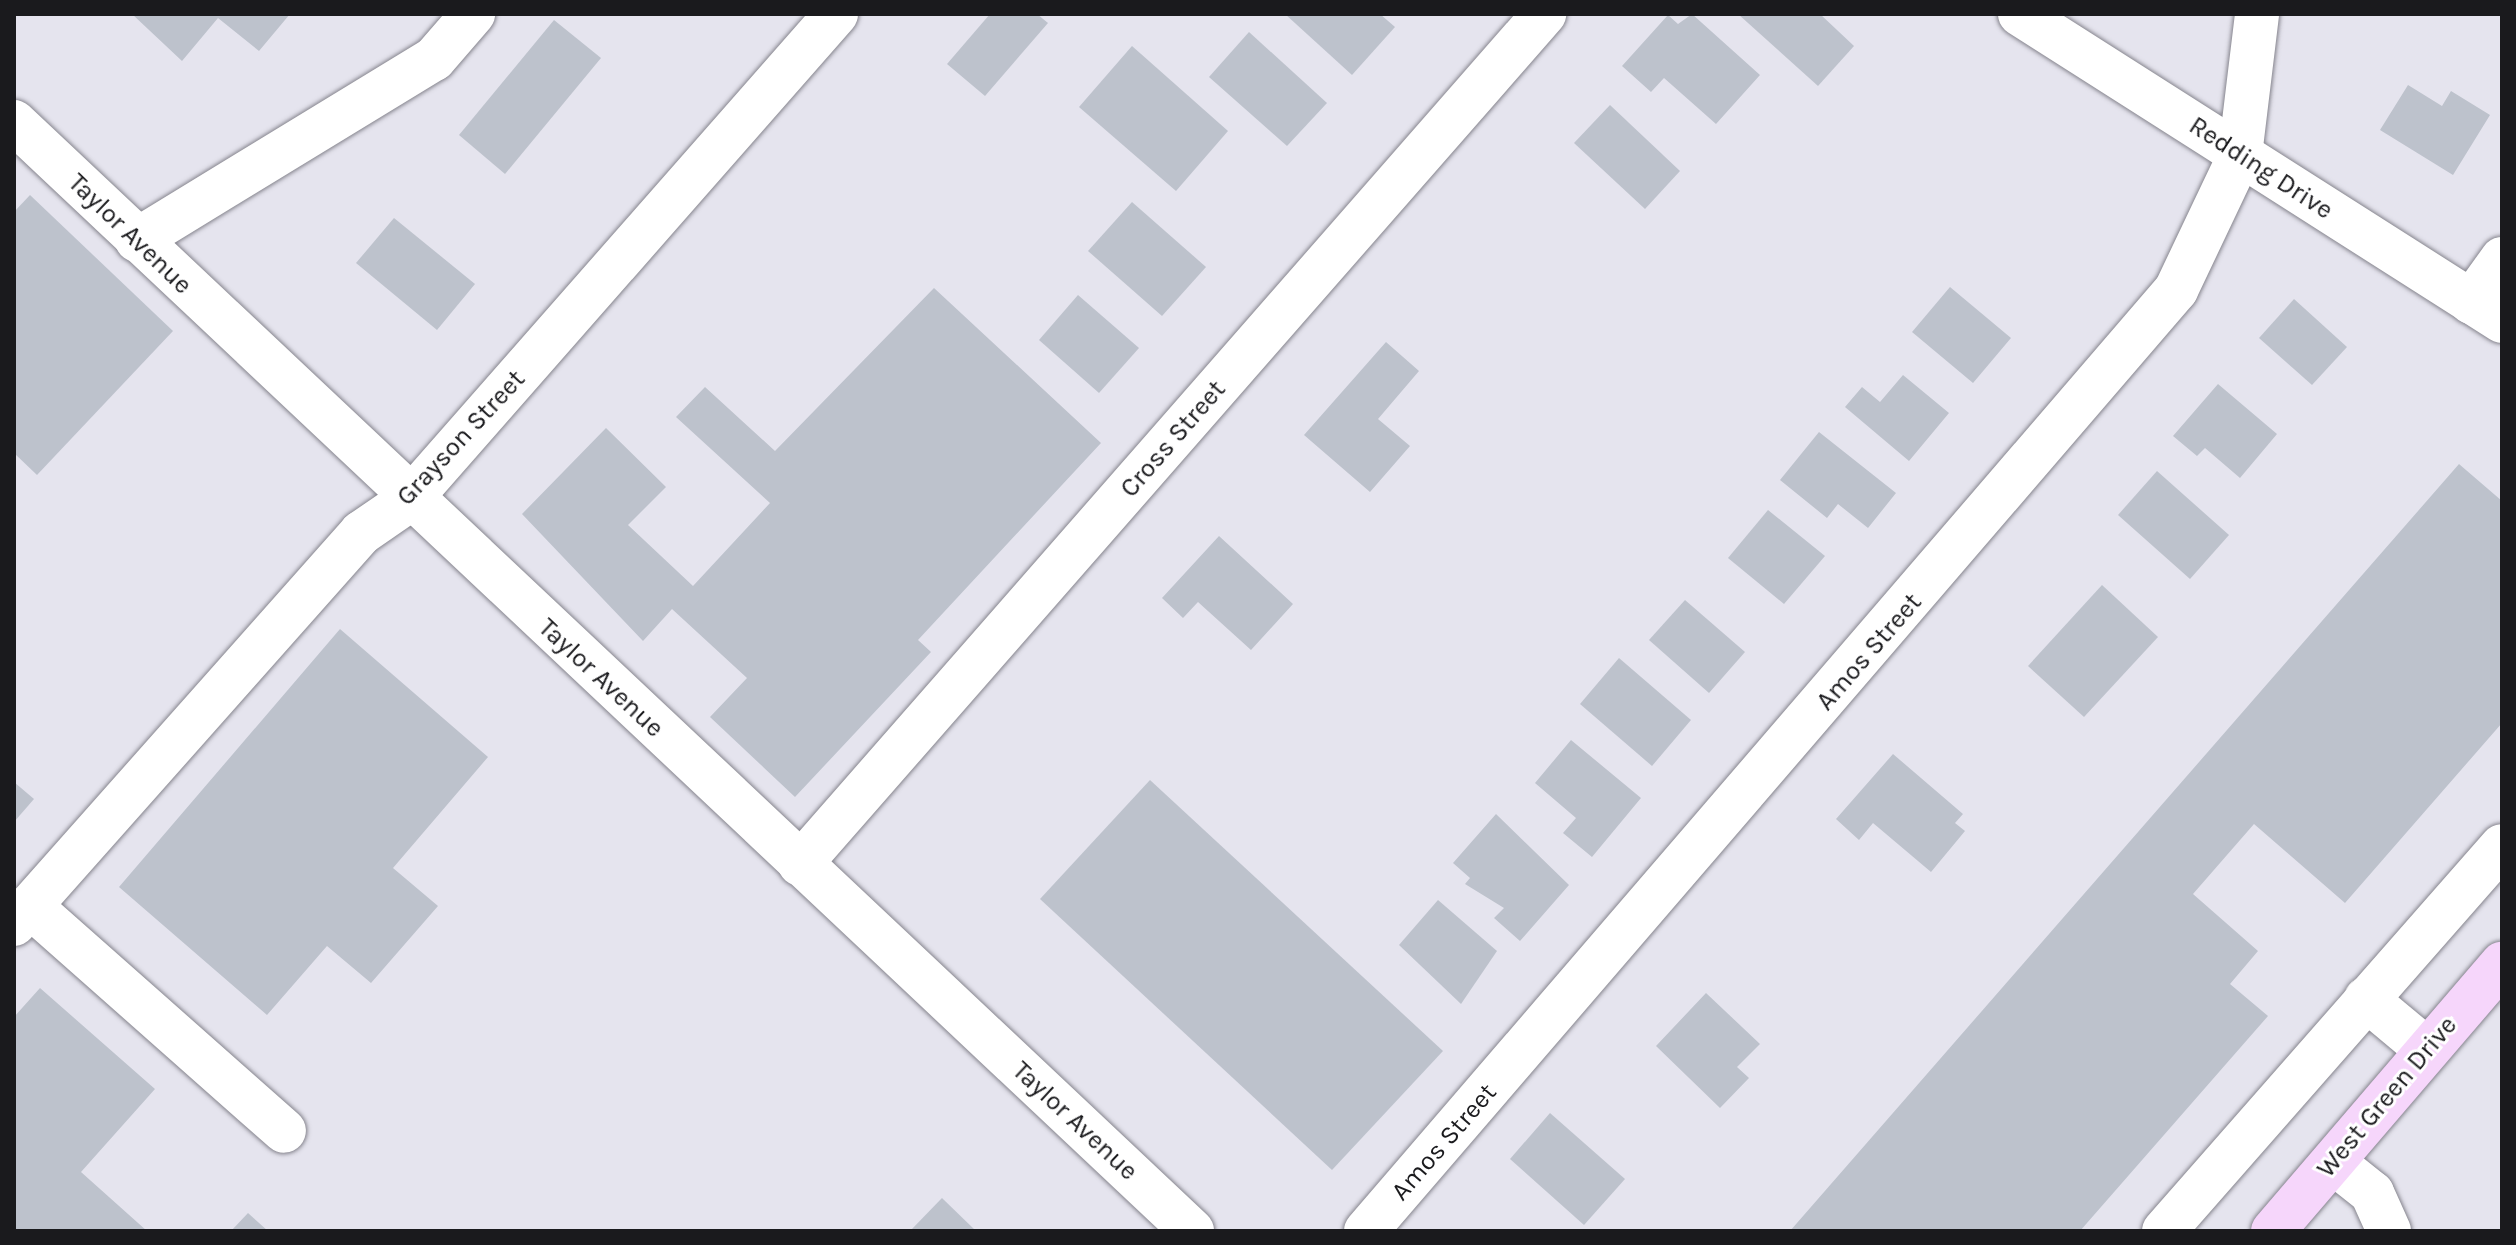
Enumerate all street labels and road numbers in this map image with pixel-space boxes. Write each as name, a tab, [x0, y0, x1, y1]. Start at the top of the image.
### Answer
street label: Redding Drive	[2183, 110, 2339, 226]
street label: Taylor Avenue	[62, 167, 198, 301]
street label: Grayson Street	[390, 364, 532, 512]
street label: Cross Street	[1114, 374, 1232, 504]
street label: Amos Street	[1810, 587, 1928, 717]
street label: Taylor Avenue	[532, 612, 670, 744]
street label: West Green Drive	[2311, 1010, 2463, 1184]
street label: Taylor Avenue	[1006, 1055, 1144, 1187]
street label: Amos Street	[1385, 1077, 1503, 1207]

